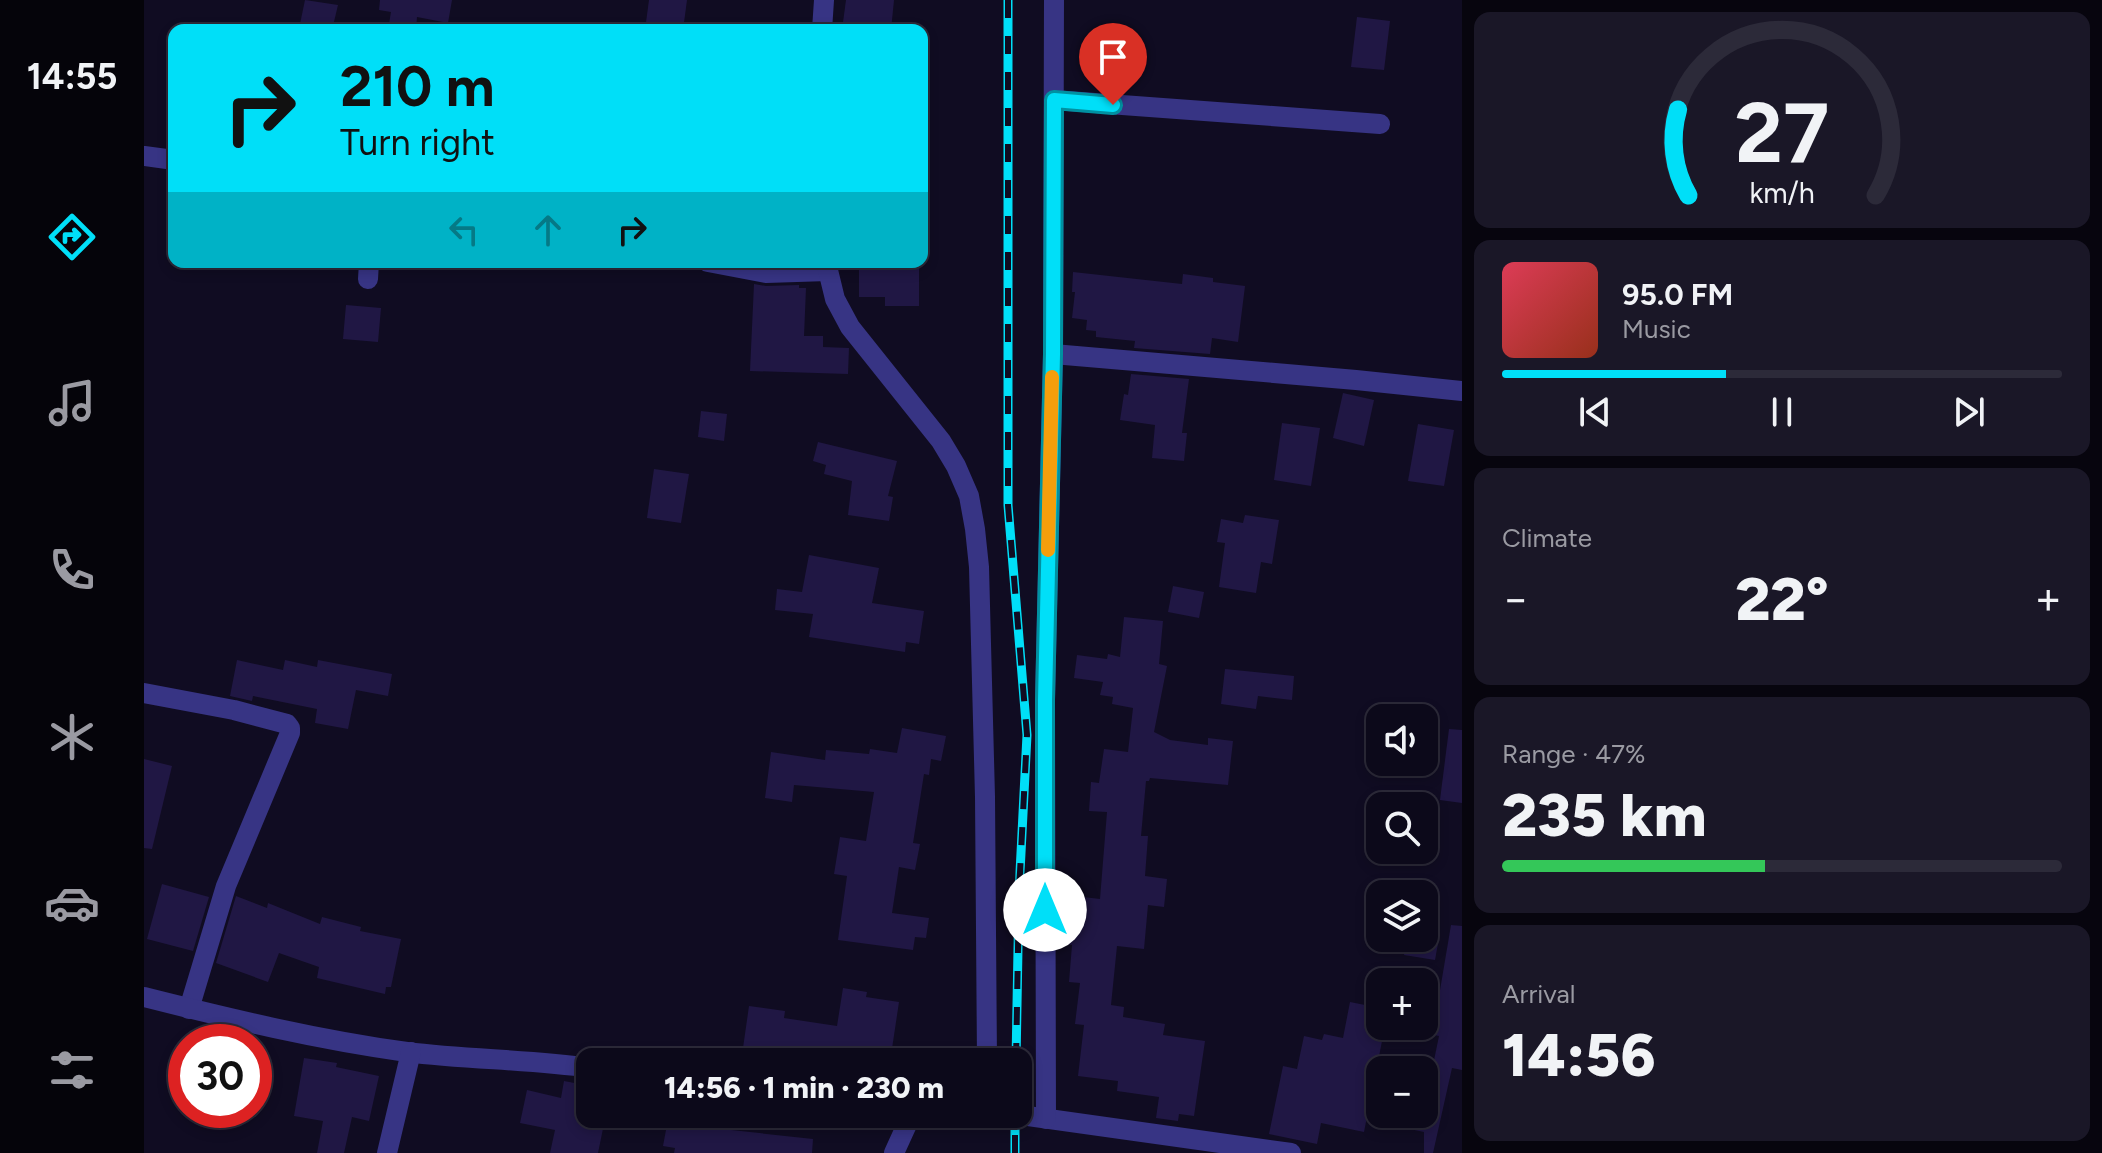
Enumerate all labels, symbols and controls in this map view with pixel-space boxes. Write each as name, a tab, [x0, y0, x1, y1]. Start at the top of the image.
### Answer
pin	[1079, 23, 1147, 105]
icon: arrive	[1091, 35, 1135, 79]
text: 210 m	[340, 53, 495, 120]
text: 14:55	[27, 55, 117, 98]
icon: right	[208, 56, 312, 160]
text: 27	[1735, 83, 1829, 183]
text: Turn right	[340, 121, 495, 164]
text: km/h	[1749, 176, 1815, 210]
icon: left	[442, 208, 486, 252]
icon: ahead	[526, 208, 570, 252]
icon: right	[610, 208, 654, 252]
icon: directions	[44, 209, 100, 265]
text: 95.0 FM	[1622, 276, 1733, 313]
text: Music	[1622, 313, 1691, 345]
icon: music	[44, 375, 100, 431]
icon: previous	[1573, 390, 1617, 434]
icon: pause	[1760, 390, 1804, 434]
icon: next	[1947, 390, 1991, 434]
text: Climate	[1502, 522, 1592, 554]
icon: phone	[44, 542, 100, 598]
text: 22°	[1735, 563, 1829, 635]
text: −	[1502, 572, 1529, 625]
text: +	[2035, 572, 2062, 625]
map controls	[1366, 704, 1438, 1128]
button: sound	[1366, 704, 1438, 776]
icon: climate	[44, 709, 100, 765]
text: Range · 47%	[1502, 738, 1646, 770]
text: 235 km	[1502, 779, 1707, 851]
button: search	[1366, 792, 1438, 864]
position arrow	[1003, 868, 1087, 952]
icon: car	[44, 875, 100, 931]
button: layers	[1366, 880, 1438, 952]
button: +	[1366, 968, 1438, 1040]
text: Arrival	[1502, 978, 1575, 1010]
text: 14:56	[1502, 1019, 1656, 1091]
speed limit sign: 30	[168, 1024, 272, 1128]
icon: filters	[44, 1042, 100, 1098]
button: −	[1366, 1056, 1438, 1128]
text: 14:56 · 1 min · 230 m	[664, 1069, 944, 1106]

